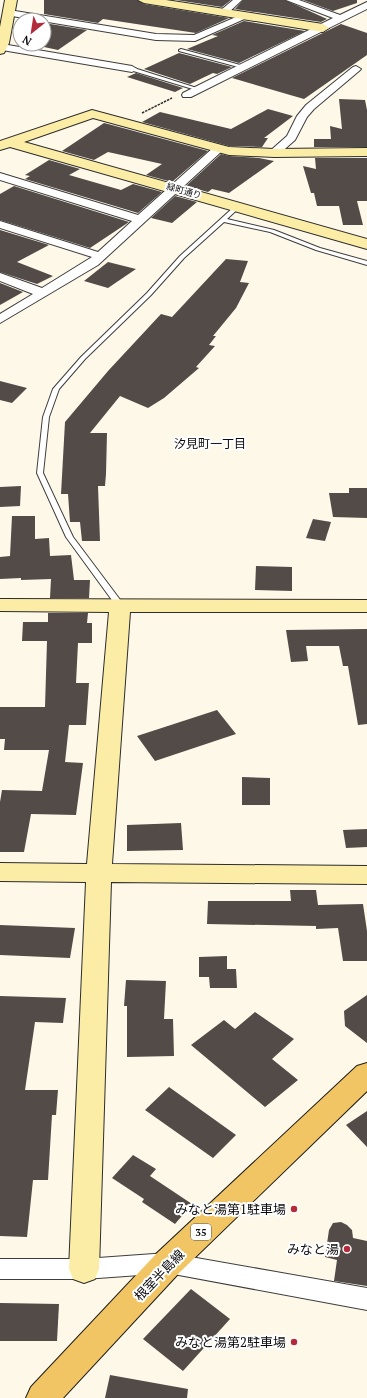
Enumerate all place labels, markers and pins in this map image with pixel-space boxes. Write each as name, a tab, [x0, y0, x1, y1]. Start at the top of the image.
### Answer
place label: みなと湯第1駐車場	[175, 1200, 286, 1218]
marker: みなと湯第1駐車場	[289, 1204, 299, 1214]
place label: みなと湯	[287, 1240, 339, 1258]
marker: みなと湯	[342, 1244, 352, 1254]
place label: みなと湯第2駐車場	[175, 1333, 286, 1351]
marker: みなと湯第2駐車場	[289, 1337, 299, 1347]

